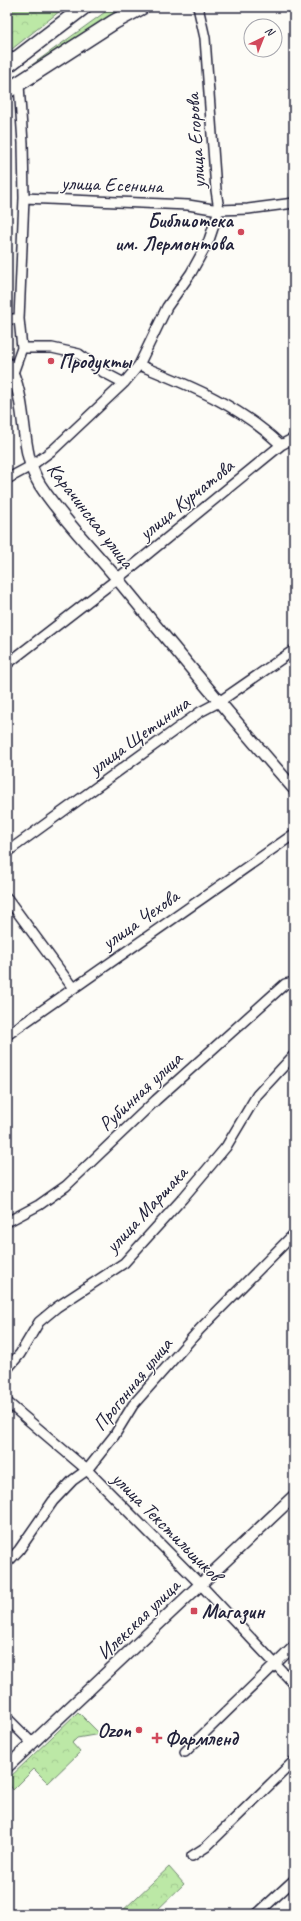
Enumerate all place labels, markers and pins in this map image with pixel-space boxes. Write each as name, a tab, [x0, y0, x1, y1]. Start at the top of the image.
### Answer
place label: Библиотека им. Лермонтова	[115, 208, 235, 256]
marker: Библиотека им. Лермонтова	[236, 227, 246, 237]
place label: Продукты	[59, 349, 133, 375]
marker: Продукты	[46, 356, 56, 366]
place label: Магазин	[202, 1599, 266, 1625]
marker: Магазин	[189, 1606, 199, 1616]
place label: Ozon	[98, 1718, 132, 1743]
marker: Ozon	[134, 1725, 144, 1735]
place label: Фармленд	[165, 1726, 240, 1751]
marker: Фармленд	[152, 1733, 162, 1743]

